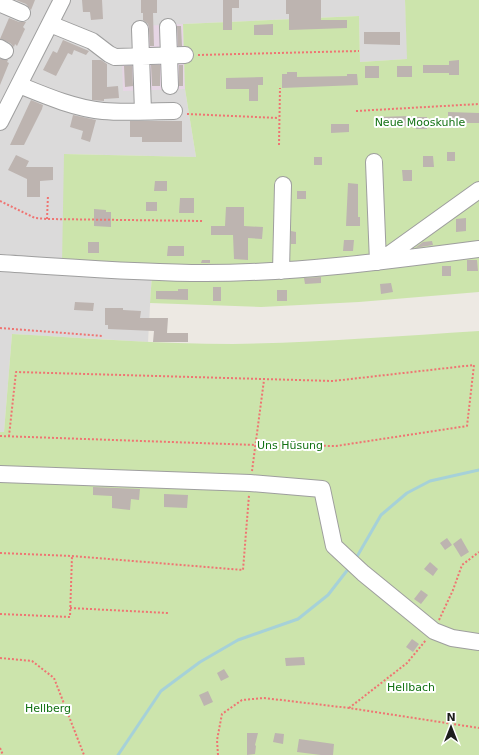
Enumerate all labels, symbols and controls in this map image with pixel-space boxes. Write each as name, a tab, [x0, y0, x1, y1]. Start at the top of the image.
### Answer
park label: Neue Mooskuhle	[375, 116, 466, 129]
park label: Uns Hüsung	[257, 439, 323, 452]
park label: Hellbach	[387, 681, 435, 694]
park label: Hellberg	[25, 702, 71, 715]
north arrow	[431, 707, 471, 747]
text: N	[446, 711, 456, 724]

